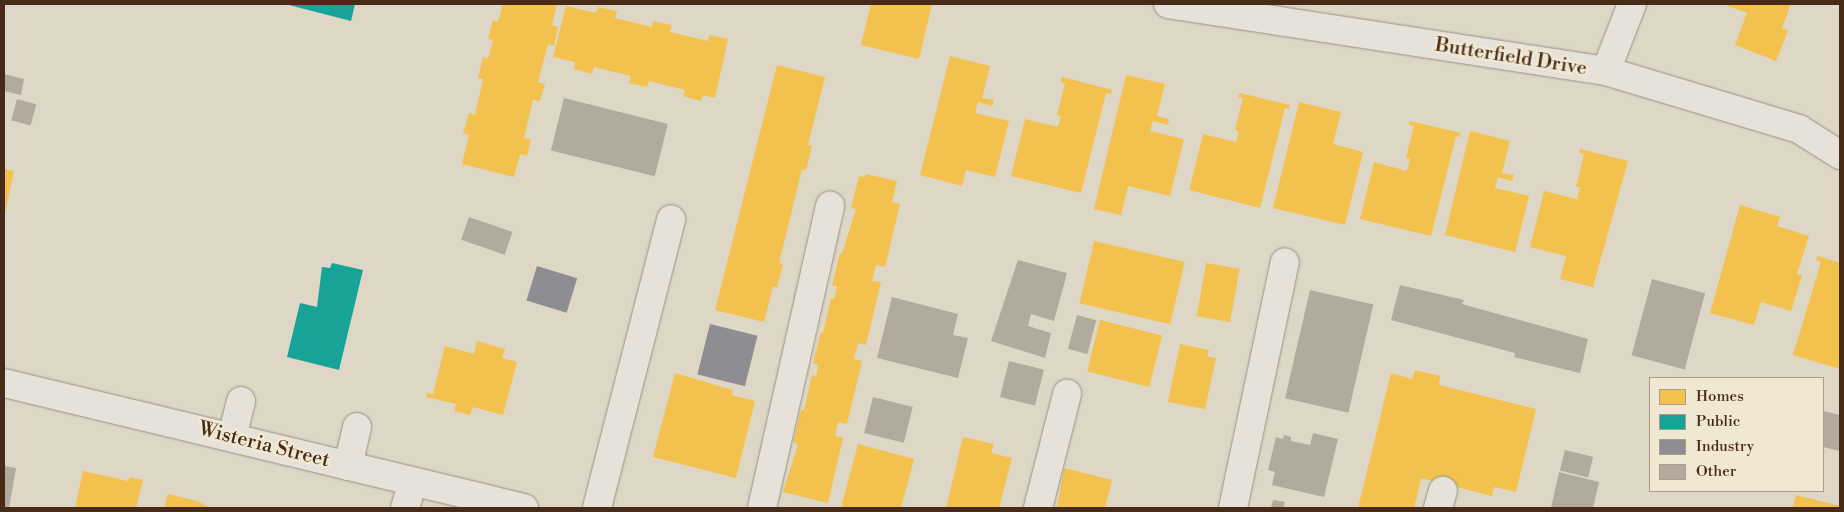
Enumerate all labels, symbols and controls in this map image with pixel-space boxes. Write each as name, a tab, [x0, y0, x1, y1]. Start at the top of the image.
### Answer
street label: Butterfield Drive	[1433, 33, 1589, 81]
legend	[1649, 377, 1824, 492]
text: Homes	[1696, 387, 1744, 406]
text: Public	[1696, 412, 1740, 431]
street label: Wisteria Street	[196, 417, 332, 473]
text: Industry	[1696, 437, 1754, 456]
text: Other	[1696, 462, 1736, 481]

